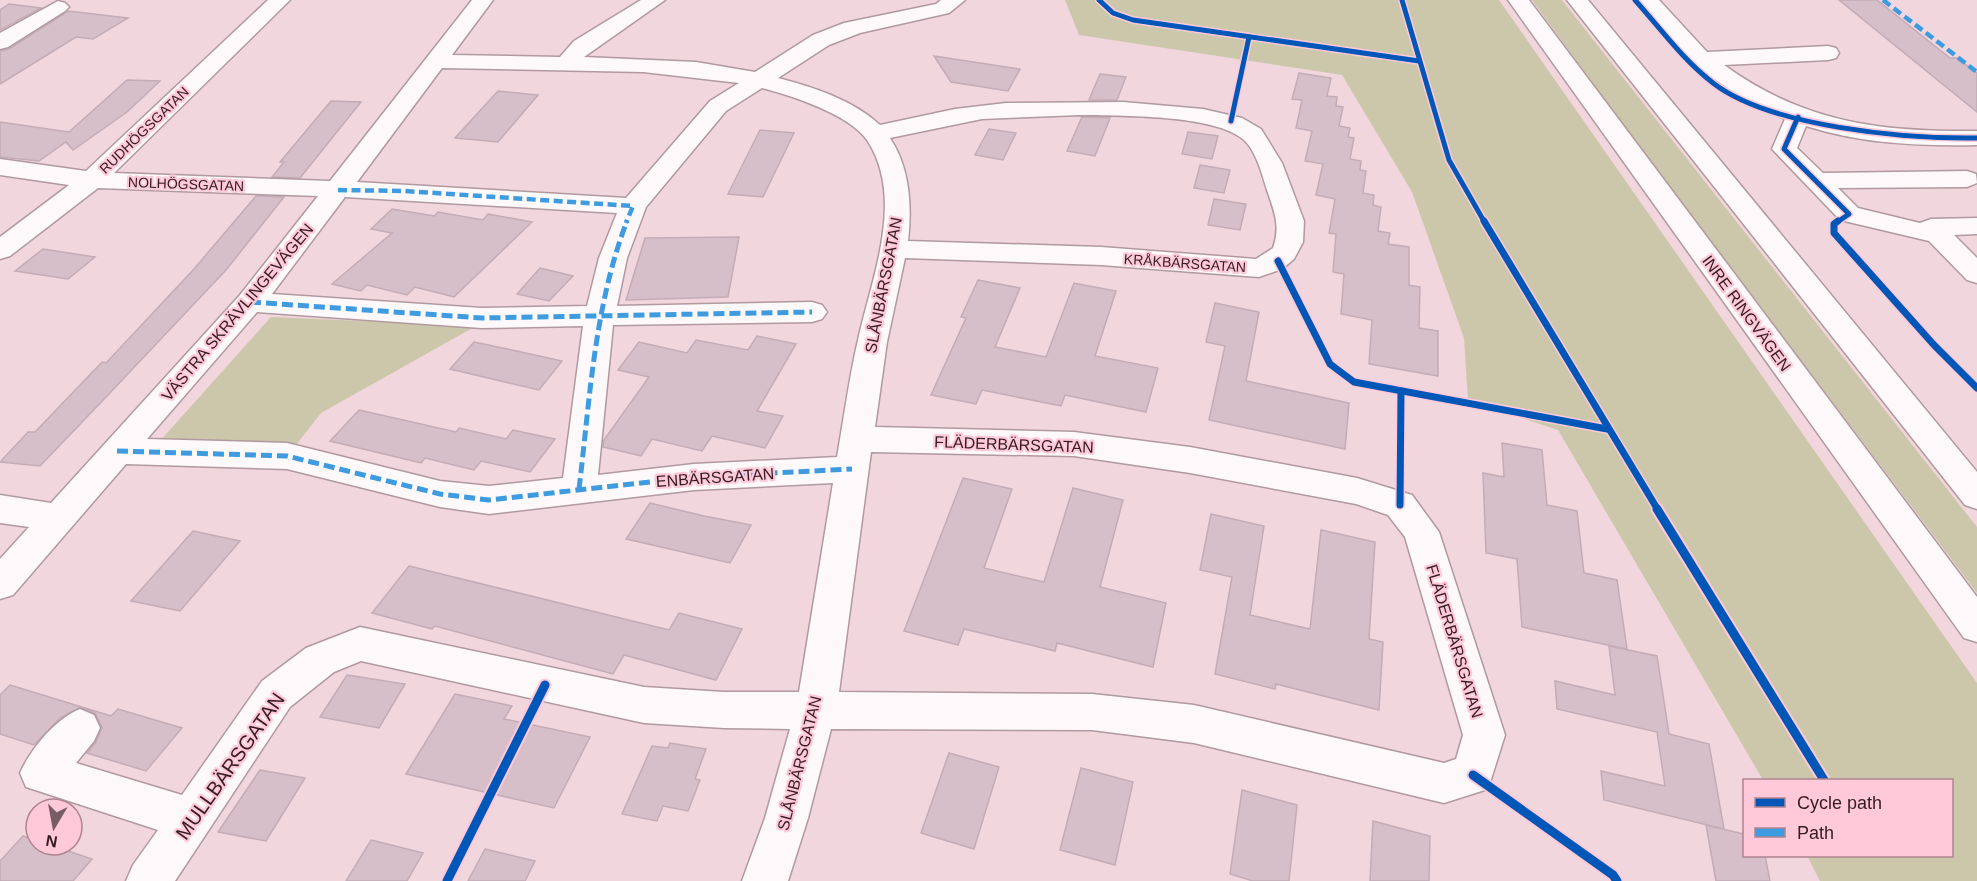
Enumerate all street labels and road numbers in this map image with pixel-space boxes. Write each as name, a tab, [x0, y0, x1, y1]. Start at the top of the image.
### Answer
street label: RUDHÖGSGATAN	[95, 83, 192, 177]
street label: NOLHÖGSGATAN	[128, 173, 244, 194]
street label: SLÅNBÄRSGATAN	[861, 215, 905, 355]
street label: VÄSTRA SKRÄVLINGEVÄGEN	[158, 220, 316, 404]
street label: KRÅKBÄRSGATAN	[1123, 251, 1247, 275]
street label: INRE RINGVÄGEN	[1699, 252, 1794, 374]
street label: FLÄDERBÄRSGATAN	[934, 433, 1094, 456]
street label: ENBÄRSGATAN	[655, 465, 775, 490]
street label: FLÄDERBÄRSGATAN	[1423, 562, 1486, 720]
street label: MULLBÄRSGATAN	[171, 689, 289, 843]
street label: SLÅNBÄRSGATAN	[774, 694, 824, 832]

